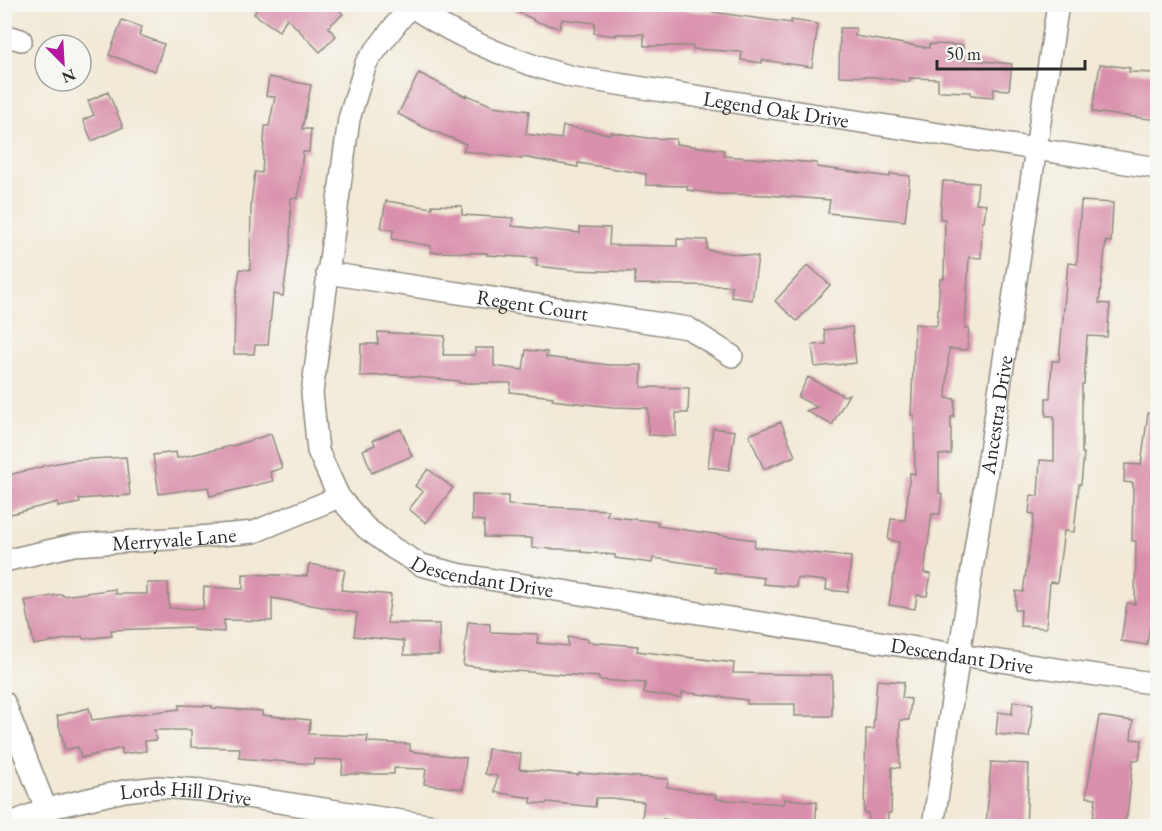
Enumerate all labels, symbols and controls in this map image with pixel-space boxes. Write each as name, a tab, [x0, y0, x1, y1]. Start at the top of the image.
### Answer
north arrow	[33, 33, 93, 93]
scale bar	[937, 33, 1086, 71]
text: 50 m	[946, 42, 981, 65]
text: N	[59, 64, 79, 88]
street label: Legend Oak Drive	[701, 84, 851, 133]
street label: Regent Court	[475, 283, 591, 326]
street label: Ancestra Drive	[973, 353, 1018, 477]
street label: Merryvale Lane	[111, 520, 237, 556]
street label: Descendant Drive	[406, 549, 555, 603]
street label: Descendant Drive	[889, 631, 1035, 679]
street label: Lords Hill Drive	[118, 773, 253, 811]

